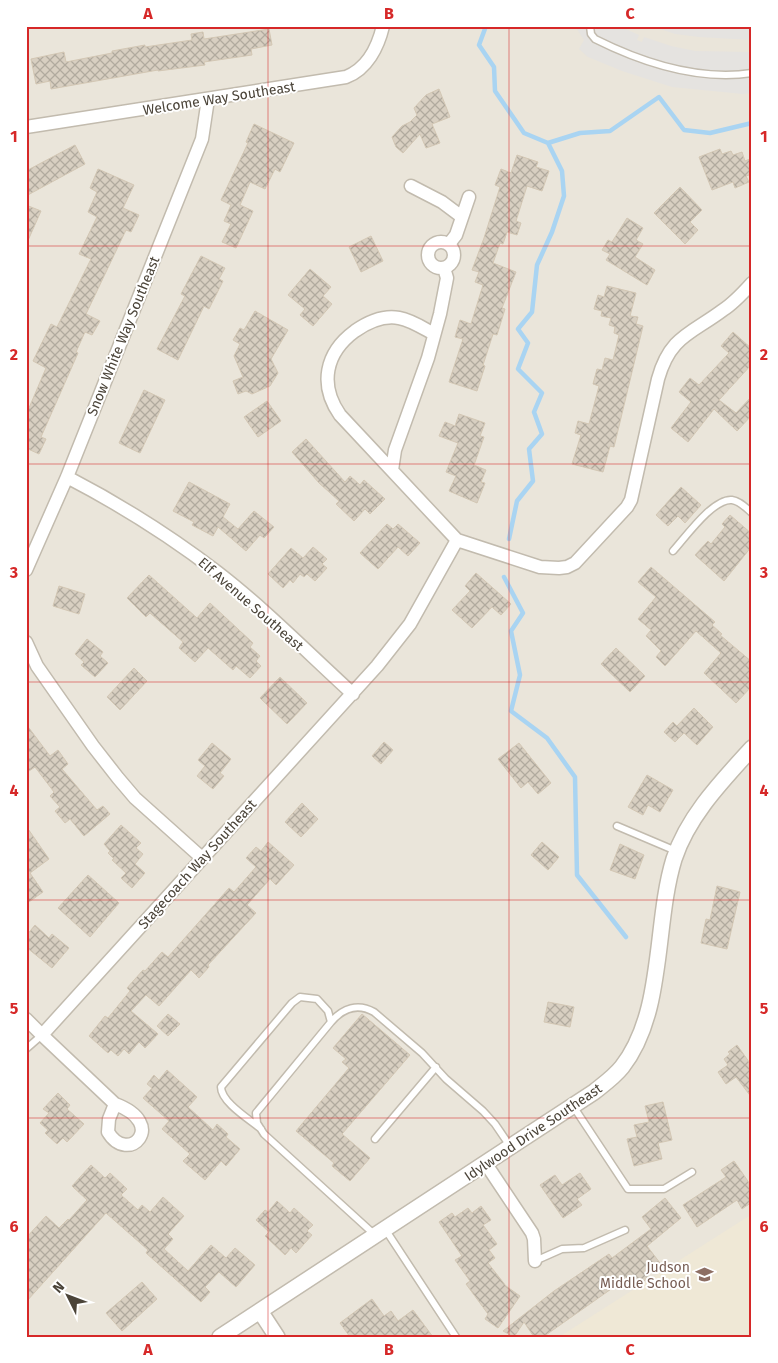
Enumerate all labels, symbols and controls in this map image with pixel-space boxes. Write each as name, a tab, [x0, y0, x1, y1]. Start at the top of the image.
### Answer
text: A	[142, 4, 153, 23]
text: B	[384, 4, 394, 23]
text: C	[625, 4, 635, 23]
street label: Welcome Way Southeast	[142, 78, 297, 119]
text: 1	[10, 127, 18, 146]
text: 1	[760, 127, 768, 146]
street label: Snow White Way Southeast	[84, 253, 164, 418]
text: 2	[10, 345, 18, 364]
text: 2	[760, 345, 768, 364]
street label: Elf Avenue Southeast	[195, 554, 307, 655]
text: 3	[9, 563, 18, 582]
text: 3	[759, 563, 768, 582]
text: 4	[9, 781, 19, 800]
text: 4	[759, 781, 769, 800]
street label: Stagecoach Way Southeast	[135, 795, 261, 933]
text: 5	[10, 999, 19, 1018]
text: 5	[760, 999, 769, 1018]
street label: Idylwood Drive Southeast	[461, 1079, 606, 1185]
text: 6	[9, 1217, 19, 1236]
text: 6	[759, 1217, 769, 1236]
place label: Judson Middle School	[600, 1259, 690, 1292]
school or university icon: Judson Middle School	[694, 1265, 714, 1285]
north arrow	[42, 1270, 92, 1320]
text: N	[49, 1278, 68, 1297]
text: A	[142, 1340, 153, 1359]
text: B	[384, 1340, 394, 1359]
text: C	[625, 1340, 635, 1359]

